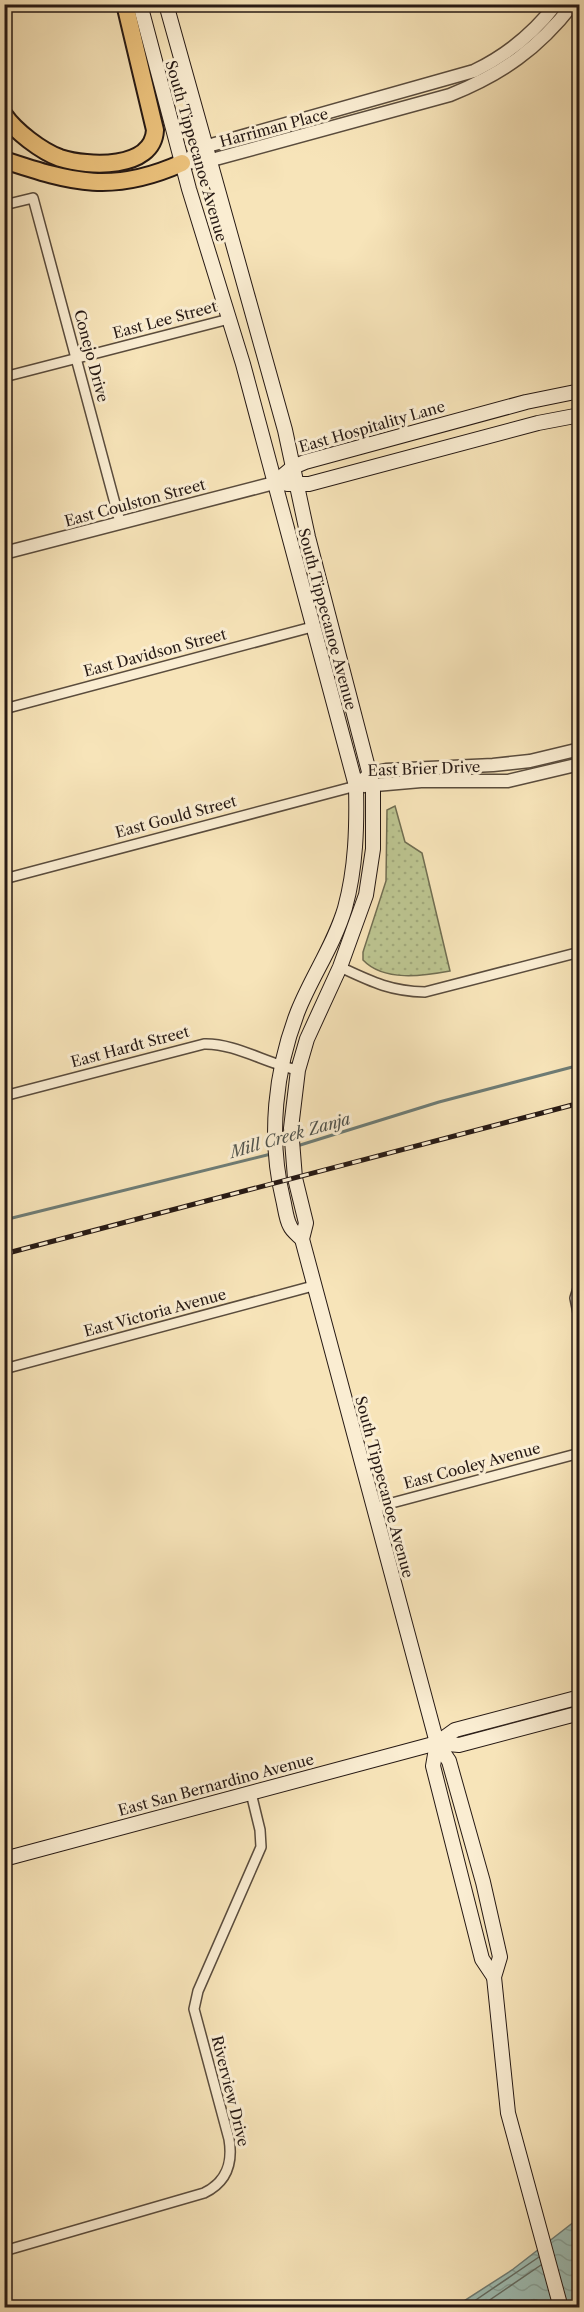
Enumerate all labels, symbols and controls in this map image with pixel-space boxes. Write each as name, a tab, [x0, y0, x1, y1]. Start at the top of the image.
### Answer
street label: South Tippecanoe Avenue	[161, 58, 231, 244]
street label: Harriman Place	[217, 104, 330, 151]
street label: East Lee Street	[111, 296, 220, 343]
street label: Conejo Drive	[70, 308, 113, 404]
street label: East Hospitality Lane	[297, 397, 447, 456]
street label: East Coulston Street	[62, 474, 208, 530]
street label: South Tippecanoe Avenue	[294, 526, 361, 712]
street label: East Davidson Street	[81, 624, 229, 681]
street label: East Brier Drive	[367, 757, 481, 780]
street label: East Gould Street	[113, 791, 239, 842]
street label: East Hardt Street	[69, 1021, 192, 1071]
water label: Mill Creek Zanja	[226, 1108, 353, 1162]
street label: East Victoria Avenue	[82, 1284, 228, 1341]
street label: South Tippecanoe Avenue	[351, 1394, 418, 1580]
street label: East Cooley Avenue	[401, 1438, 542, 1493]
street label: East San Bernardino Avenue	[116, 1749, 316, 1820]
street label: Riverview Drive	[208, 2033, 253, 2148]

